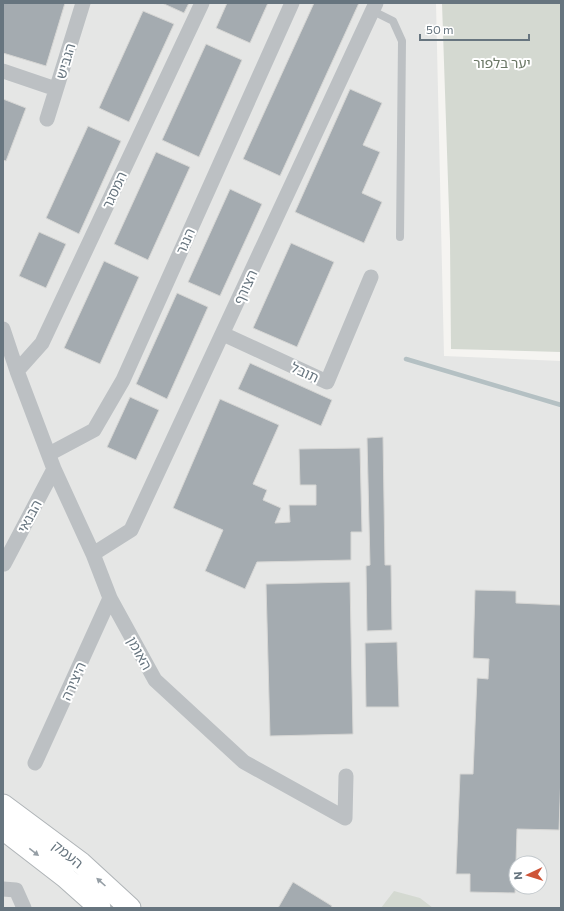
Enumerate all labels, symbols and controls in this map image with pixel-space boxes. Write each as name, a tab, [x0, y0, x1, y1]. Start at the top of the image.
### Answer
scale bar	[420, 16, 529, 42]
text: 50 m	[426, 22, 454, 36]
street label: הגביש	[52, 41, 78, 81]
park label: יער בלפור	[473, 54, 531, 71]
street label: המסגר	[98, 169, 130, 211]
street label: הנגר	[172, 225, 198, 257]
street label: הצורף	[230, 267, 260, 307]
street label: תובל	[288, 358, 322, 386]
street label: הבנאי	[13, 497, 45, 535]
street label: האומן	[124, 633, 156, 673]
street label: היצירה	[57, 659, 89, 703]
street label: העמק	[49, 836, 87, 872]
one-way arrow	[29, 848, 40, 857]
north arrow	[508, 855, 548, 895]
text: N	[511, 871, 524, 880]
one-way arrow	[96, 877, 106, 886]

